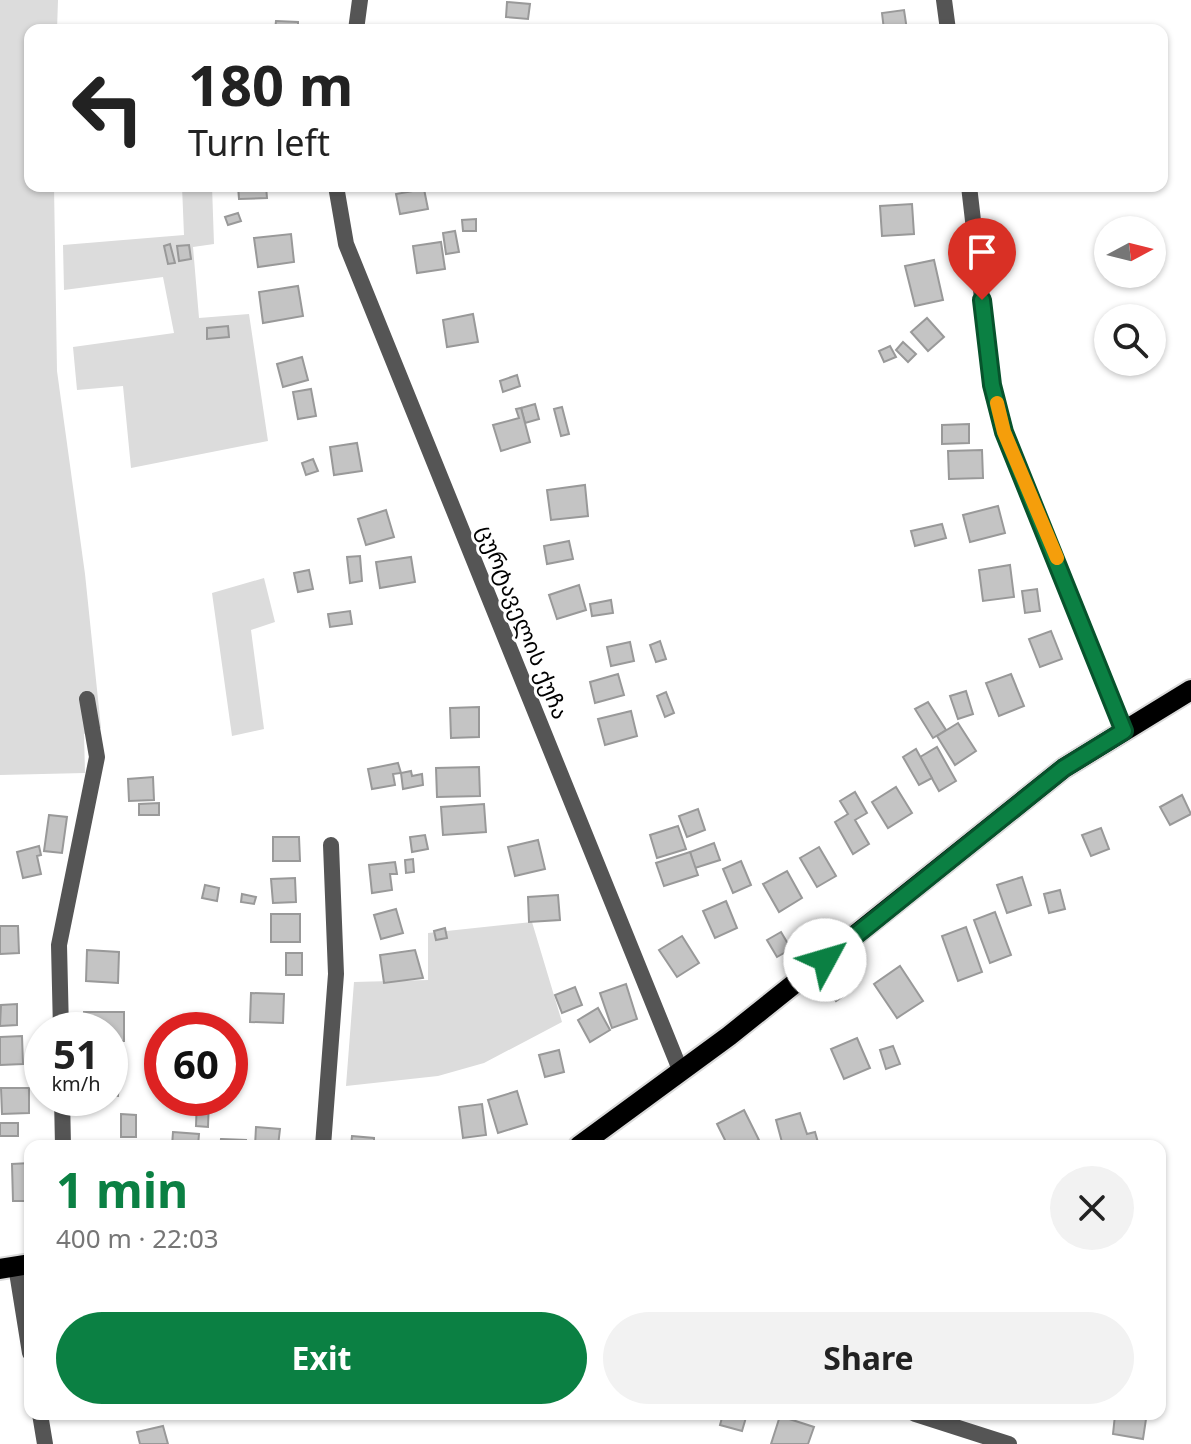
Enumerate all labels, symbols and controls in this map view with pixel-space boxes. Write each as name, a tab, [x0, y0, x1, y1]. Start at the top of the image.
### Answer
text: 180 m	[188, 46, 353, 122]
icon: left	[56, 56, 160, 160]
text: Turn left	[188, 118, 330, 167]
north arrow	[1094, 216, 1166, 288]
map controls	[1094, 216, 1166, 376]
pin	[948, 218, 1016, 300]
icon: arrive	[960, 230, 1004, 274]
button: search	[1094, 304, 1166, 376]
street label: ცურტაველის ქუჩა	[471, 520, 577, 723]
position arrow	[783, 918, 867, 1002]
speed limit sign: 60	[144, 1012, 248, 1116]
text: 51	[53, 1026, 99, 1081]
text: km/h	[51, 1070, 101, 1097]
text: 1 min	[56, 1157, 188, 1222]
button: close	[1050, 1166, 1134, 1250]
text: 400 m · 22:03	[56, 1220, 219, 1256]
button: Exit	[56, 1312, 587, 1404]
button: Share	[603, 1312, 1134, 1404]

